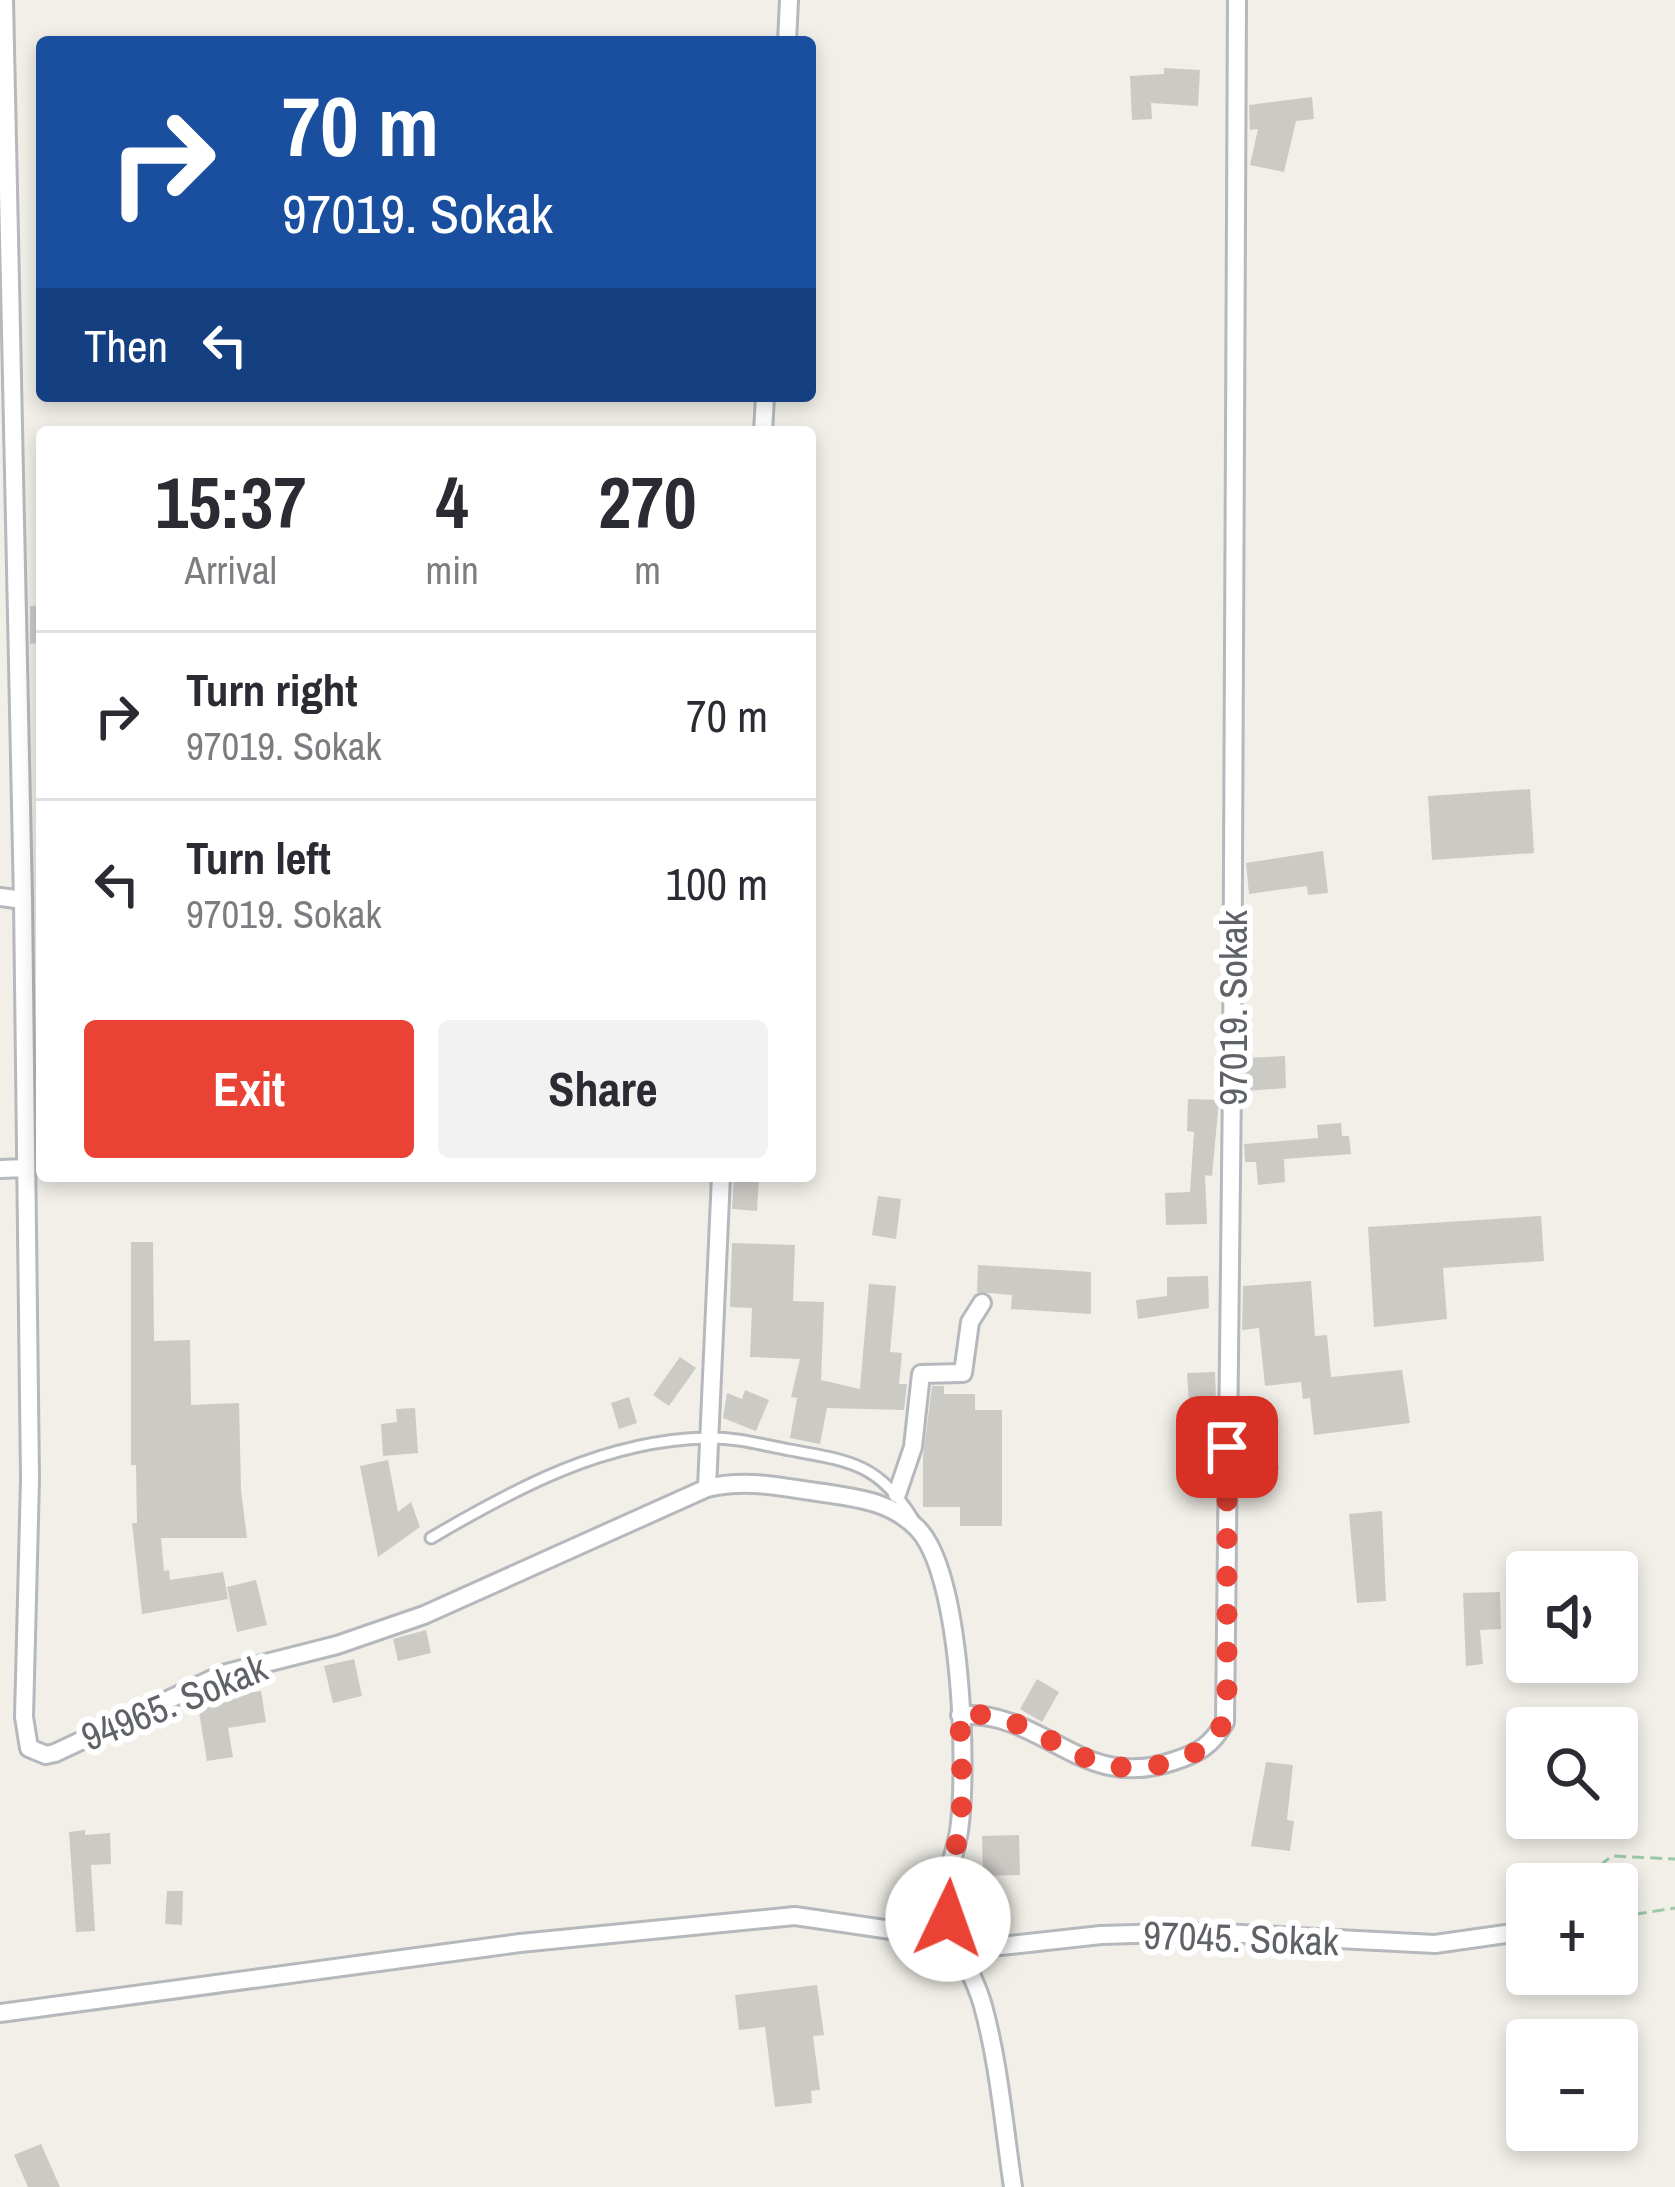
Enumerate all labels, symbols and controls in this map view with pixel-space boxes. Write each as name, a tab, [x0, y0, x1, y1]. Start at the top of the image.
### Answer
text: 70 m	[282, 69, 439, 182]
icon: right	[84, 84, 240, 240]
text: 97019. Sokak	[282, 177, 553, 250]
icon: left	[192, 312, 258, 378]
text: Then	[84, 315, 168, 376]
text: 15:37	[155, 453, 306, 550]
text: 4	[436, 453, 469, 550]
text: 270	[598, 453, 697, 550]
text: Arrival	[185, 544, 277, 596]
text: min	[426, 544, 479, 596]
text: m	[634, 544, 661, 596]
text: Turn right	[186, 659, 358, 720]
icon: right	[84, 683, 150, 749]
text: 70 m	[686, 685, 768, 746]
text: 97019. Sokak	[186, 720, 382, 772]
text: Turn left	[186, 827, 331, 888]
icon: left	[84, 851, 150, 917]
text: 100 m	[665, 853, 768, 914]
text: 97019. Sokak	[186, 888, 382, 940]
street label: 97019. Sokak	[1207, 909, 1259, 1106]
button: Exit	[84, 1020, 414, 1158]
button: Share	[438, 1020, 768, 1158]
pin	[1176, 1396, 1278, 1498]
icon: arrive	[1194, 1414, 1260, 1480]
map controls	[1506, 1551, 1638, 2151]
button: sound	[1506, 1551, 1638, 1683]
street label: 94965. Sokak	[74, 1641, 275, 1763]
button: search	[1506, 1707, 1638, 1839]
position arrow	[885, 1856, 1011, 1982]
button: +	[1506, 1863, 1638, 1995]
street label: 97045. Sokak	[1142, 1909, 1341, 1967]
button: −	[1506, 2019, 1638, 2151]

